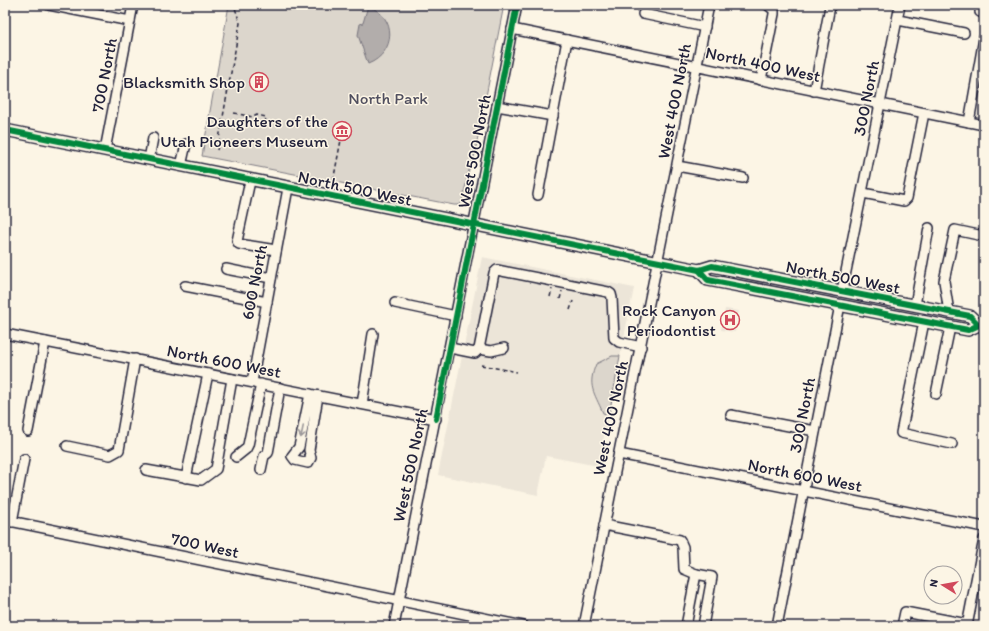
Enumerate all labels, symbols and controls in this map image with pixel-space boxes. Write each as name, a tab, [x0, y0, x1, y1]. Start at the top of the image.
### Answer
street label: 700 North	[87, 36, 121, 114]
street label: West 400 North	[653, 42, 695, 160]
street label: North 400 West	[704, 42, 823, 86]
street label: 300 North	[849, 59, 883, 137]
building icon: Blacksmith Shop	[248, 71, 270, 93]
place label: Blacksmith Shop	[123, 72, 245, 92]
park label: North Park	[348, 88, 428, 108]
street label: West 500 North	[453, 92, 495, 210]
place label: Daughters of the Utah Pioneers Museum	[160, 111, 328, 151]
museum icon: Daughters of the Utah Pioneers Museum	[331, 120, 353, 142]
street label: North 500 West	[296, 166, 414, 210]
street label: 600 North	[237, 243, 271, 321]
street label: North 500 West	[784, 256, 902, 298]
place label: Rock Canyon Periodontist	[622, 300, 716, 340]
hospital icon: Rock Canyon Periodontist	[719, 309, 741, 331]
street label: North 600 West	[165, 340, 283, 382]
street label: West 400 North	[588, 359, 632, 477]
street label: 300 North	[785, 376, 819, 454]
street label: West 500 North	[388, 406, 432, 524]
one-way arrow	[298, 425, 306, 438]
street label: North 600 West	[746, 454, 864, 496]
street label: 700 West	[169, 528, 242, 562]
north arrow	[923, 565, 963, 605]
text: N	[927, 578, 941, 588]

